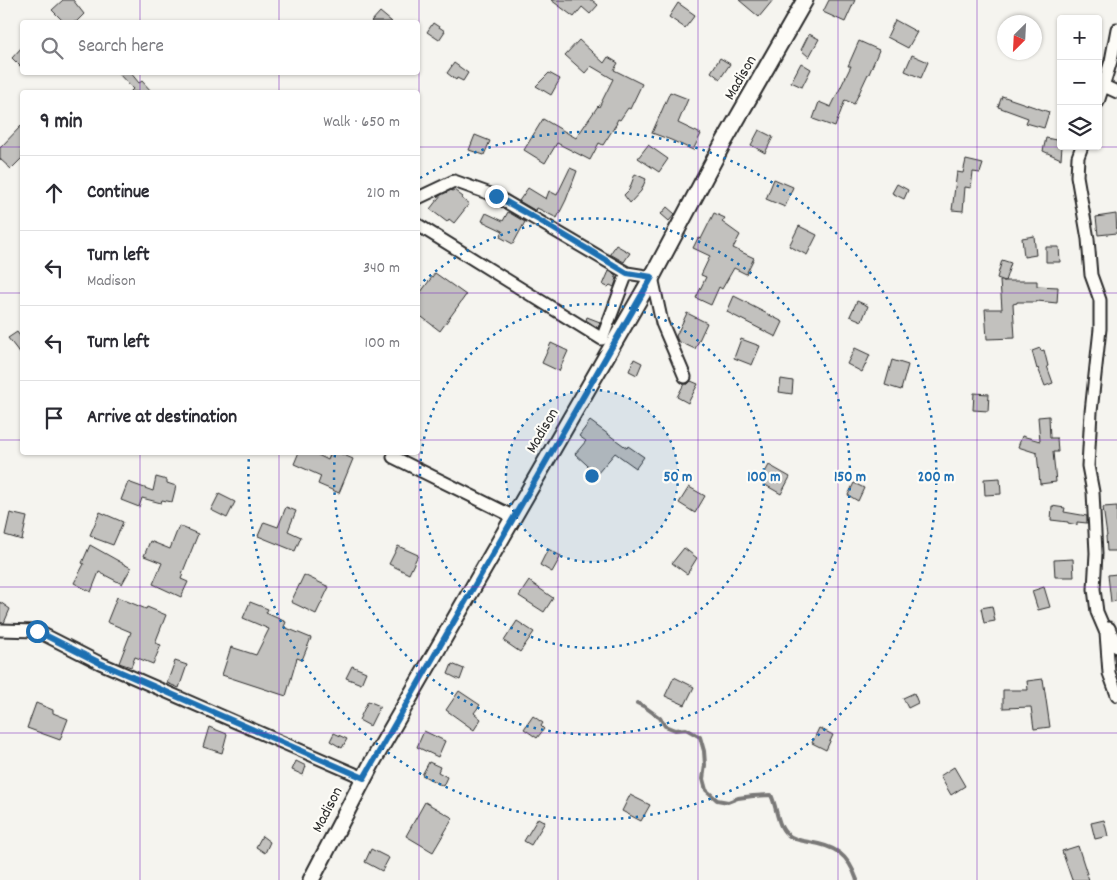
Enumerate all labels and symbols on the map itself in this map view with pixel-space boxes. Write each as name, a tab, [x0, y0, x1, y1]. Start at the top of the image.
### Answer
north arrow	[997, 15, 1042, 60]
street label: Madison	[719, 51, 763, 105]
route end	[485, 185, 508, 208]
street label: Madison	[521, 404, 565, 458]
centre of rings	[583, 467, 601, 485]
text: 50 m	[664, 467, 692, 489]
text: 100 m	[747, 467, 781, 489]
text: 150 m	[834, 467, 866, 489]
text: 200 m	[918, 467, 954, 489]
route start	[26, 620, 49, 643]
street label: Madison	[307, 783, 349, 837]

